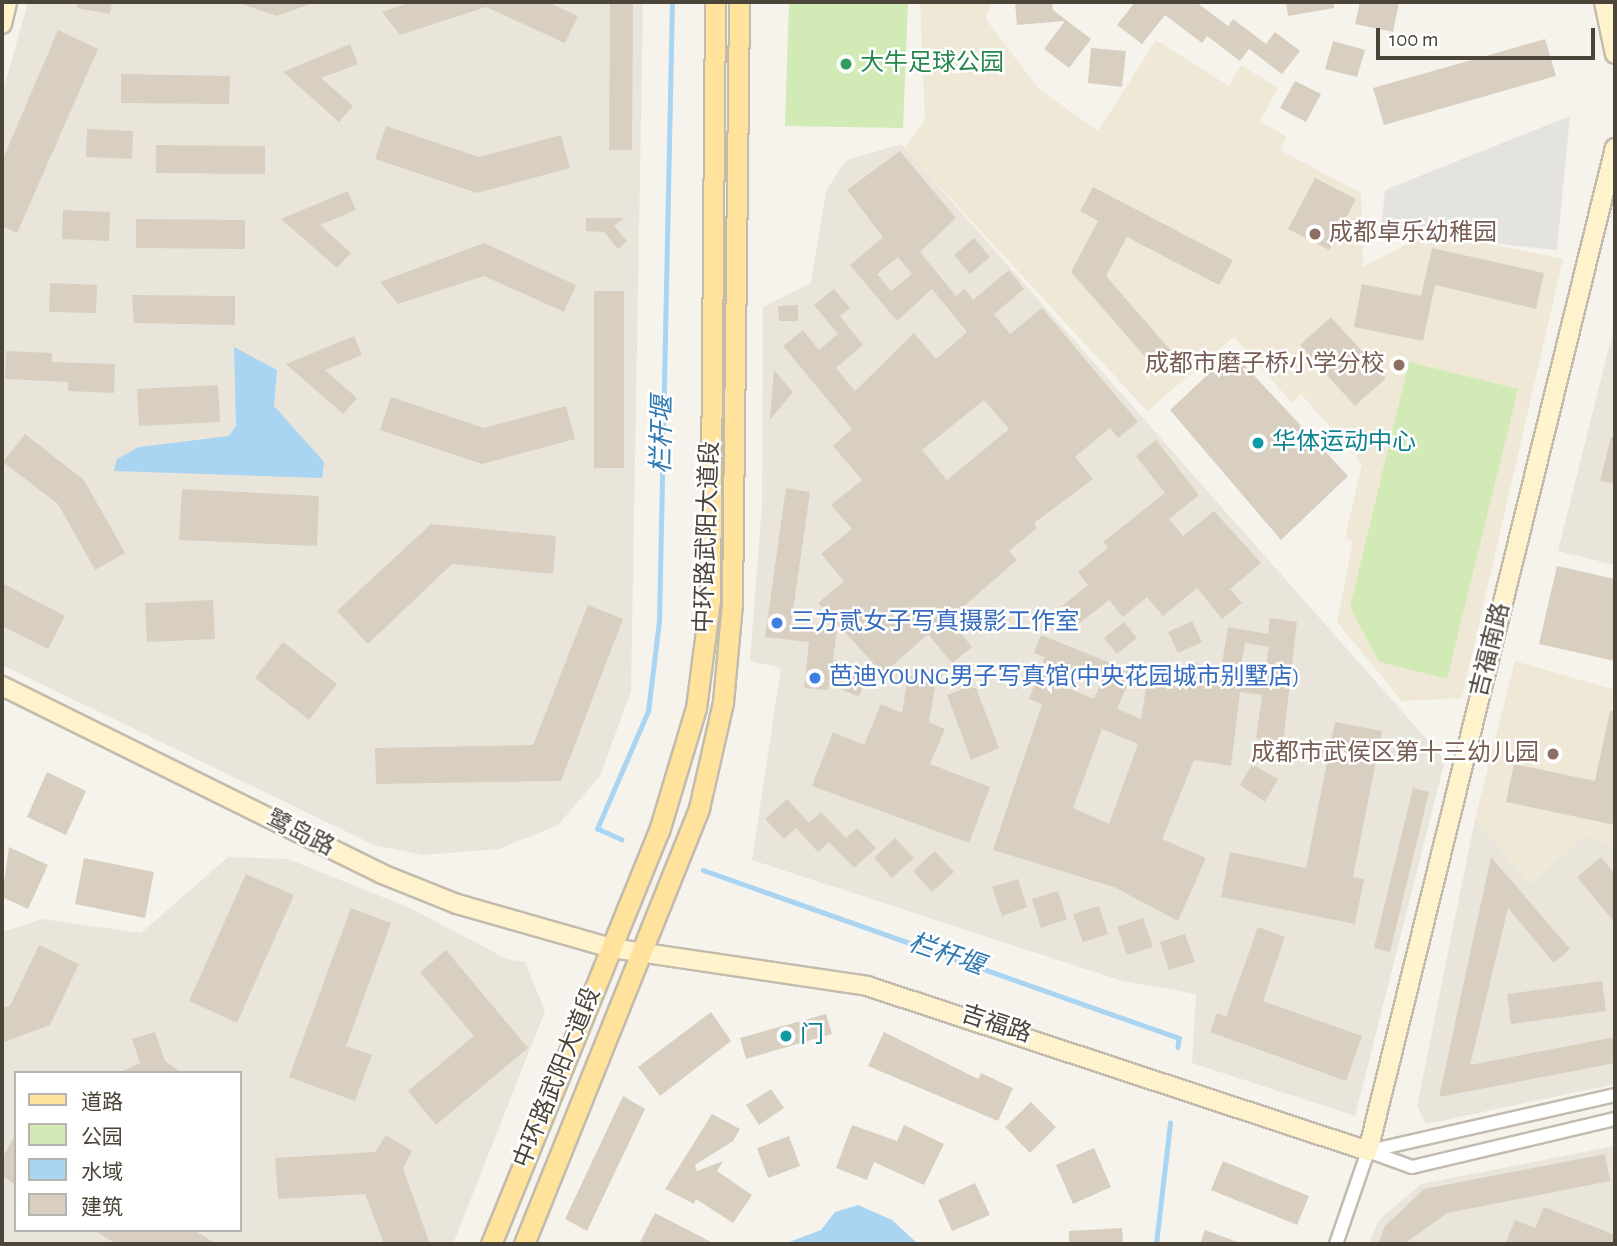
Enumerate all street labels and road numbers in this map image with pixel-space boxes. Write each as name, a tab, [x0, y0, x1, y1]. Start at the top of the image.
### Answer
street label: 中环路武阳大道段	[690, 441, 726, 633]
street label: 吉福南路	[1465, 600, 1517, 700]
street label: 鹭岛路	[261, 805, 339, 863]
street label: 中环路武阳大道段	[509, 984, 607, 1172]
street label: 吉福路	[957, 1000, 1035, 1050]

